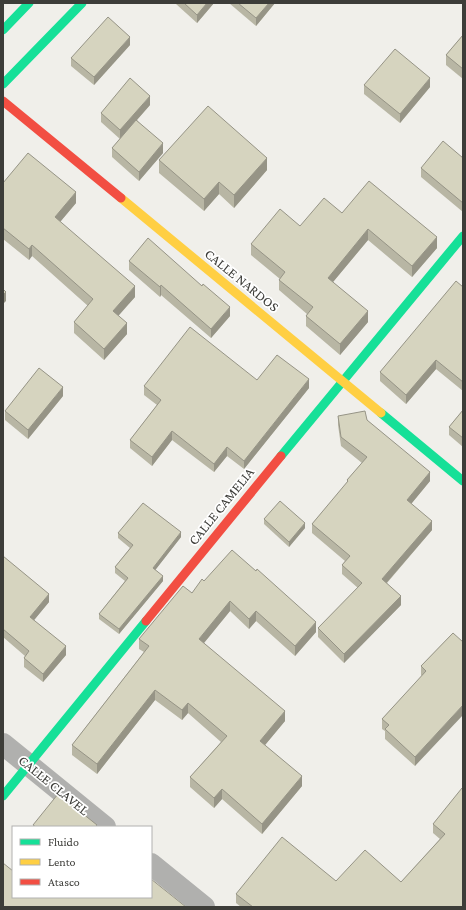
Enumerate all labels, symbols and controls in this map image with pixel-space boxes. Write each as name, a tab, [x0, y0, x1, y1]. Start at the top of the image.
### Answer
street label: CALLE NARDOS	[202, 245, 283, 315]
street label: CALLE CAMELIA	[185, 464, 257, 548]
street label: CALLE CLAVEL	[16, 752, 92, 818]
legend	[12, 826, 152, 898]
text: Fluido	[48, 835, 79, 849]
text: Lento	[48, 855, 76, 869]
text: Atasco	[48, 875, 80, 889]

